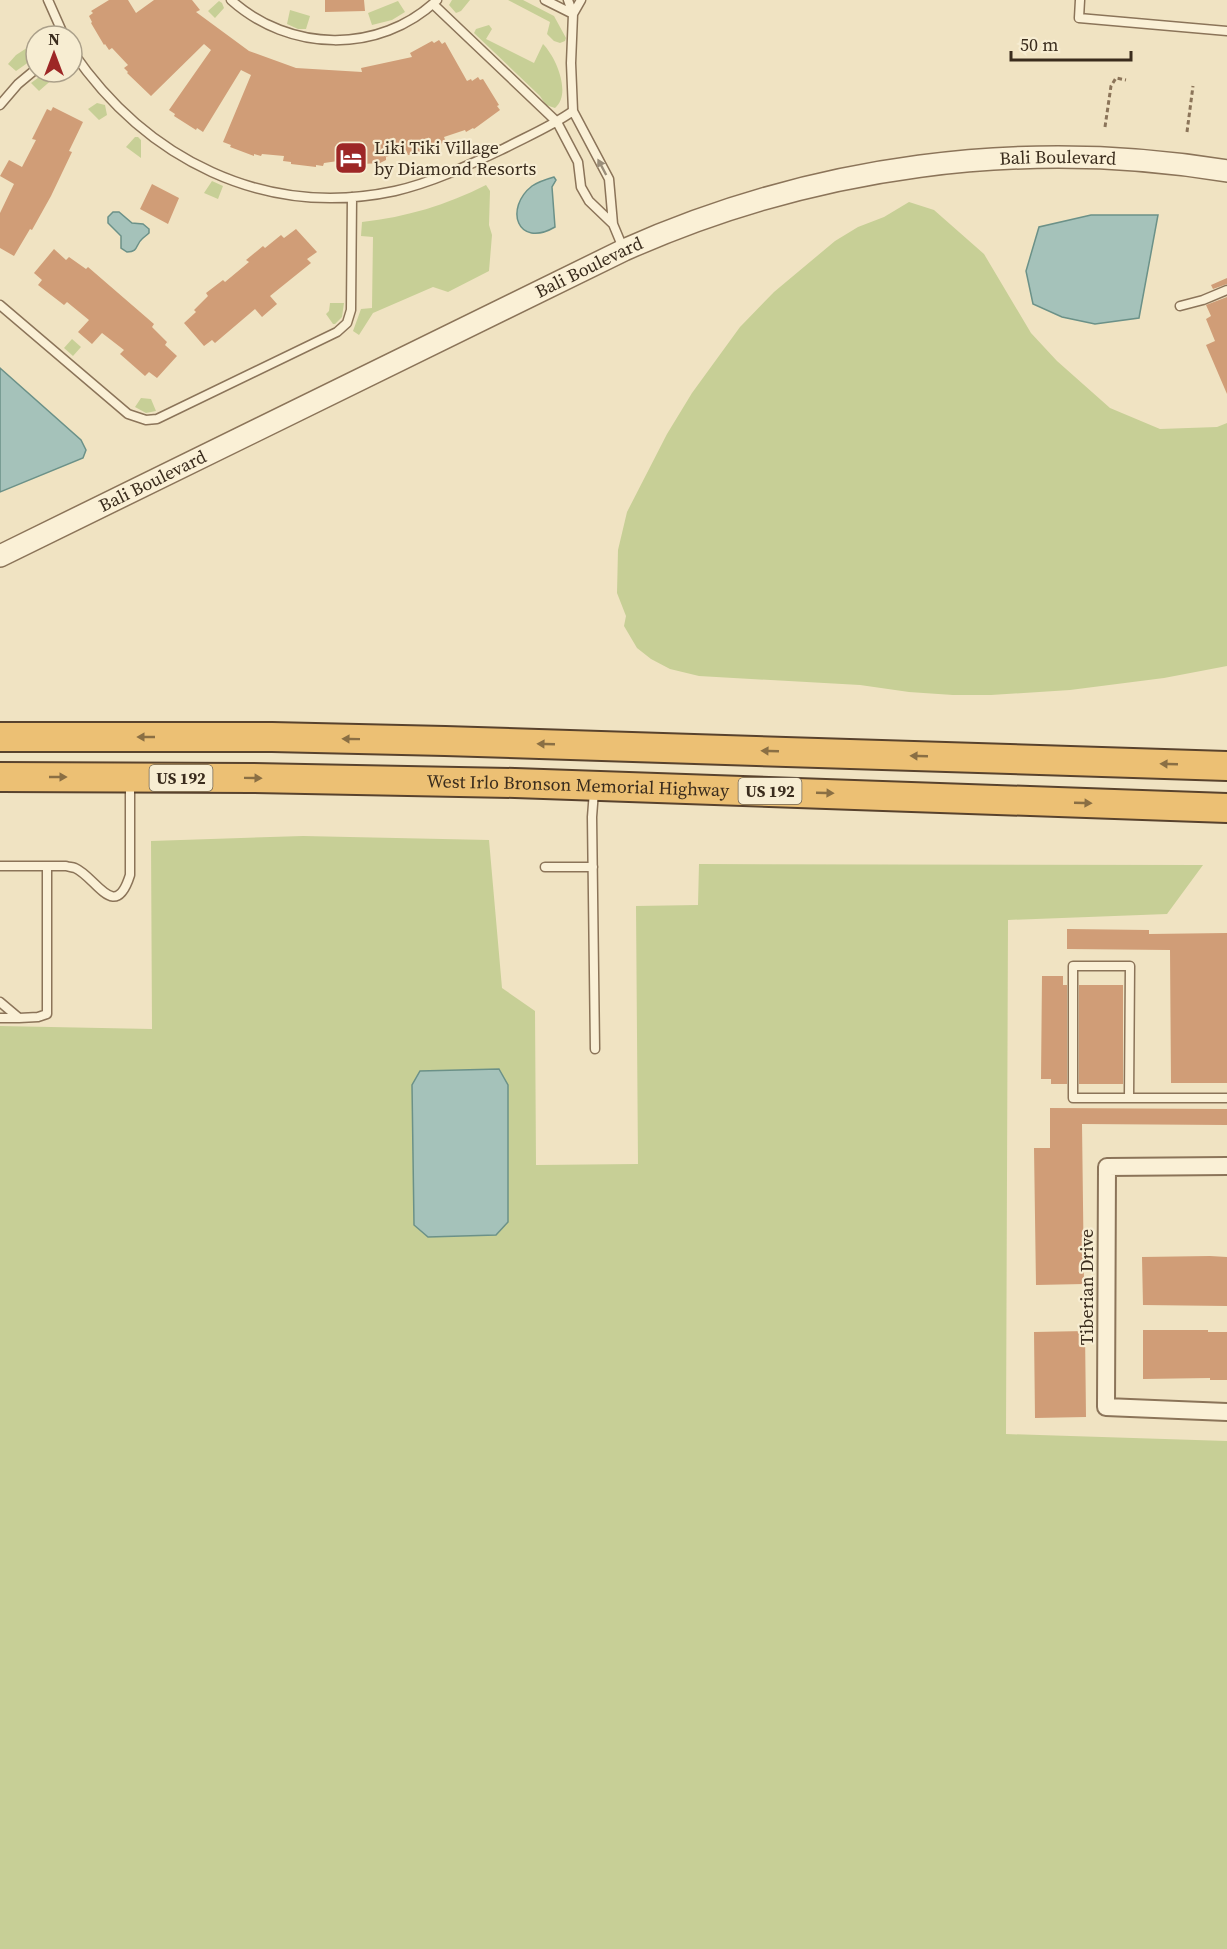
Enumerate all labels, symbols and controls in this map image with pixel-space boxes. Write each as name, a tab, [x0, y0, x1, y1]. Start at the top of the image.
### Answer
north arrow	[24, 24, 84, 84]
scale bar	[1011, 24, 1131, 62]
text: N	[48, 28, 60, 50]
text: 50 m	[1020, 32, 1058, 57]
place label: Liki Tiki Village by Diamond Resorts	[374, 135, 536, 181]
hotel icon: Liki Tiki Village by Diamond Resorts	[333, 140, 369, 176]
street label: Bali Boulevard	[999, 144, 1117, 171]
one-way arrow	[597, 158, 607, 175]
street label: Bali Boulevard	[531, 230, 647, 304]
street label: Bali Boulevard	[94, 444, 210, 518]
one-way arrow	[137, 732, 156, 742]
one-way arrow	[341, 734, 360, 744]
one-way arrow	[536, 739, 555, 749]
one-way arrow	[760, 747, 779, 756]
one-way arrow	[909, 751, 928, 761]
one-way arrow	[1159, 759, 1178, 769]
road number: US 192	[150, 765, 213, 791]
street label: West Irlo Bronson Memorial Highway	[426, 768, 730, 803]
one-way arrow	[49, 772, 68, 782]
one-way arrow	[244, 773, 263, 783]
road number: US 192	[738, 778, 802, 804]
one-way arrow	[816, 789, 835, 798]
one-way arrow	[1074, 798, 1093, 807]
street label: Tiberian Drive	[1074, 1229, 1099, 1345]

